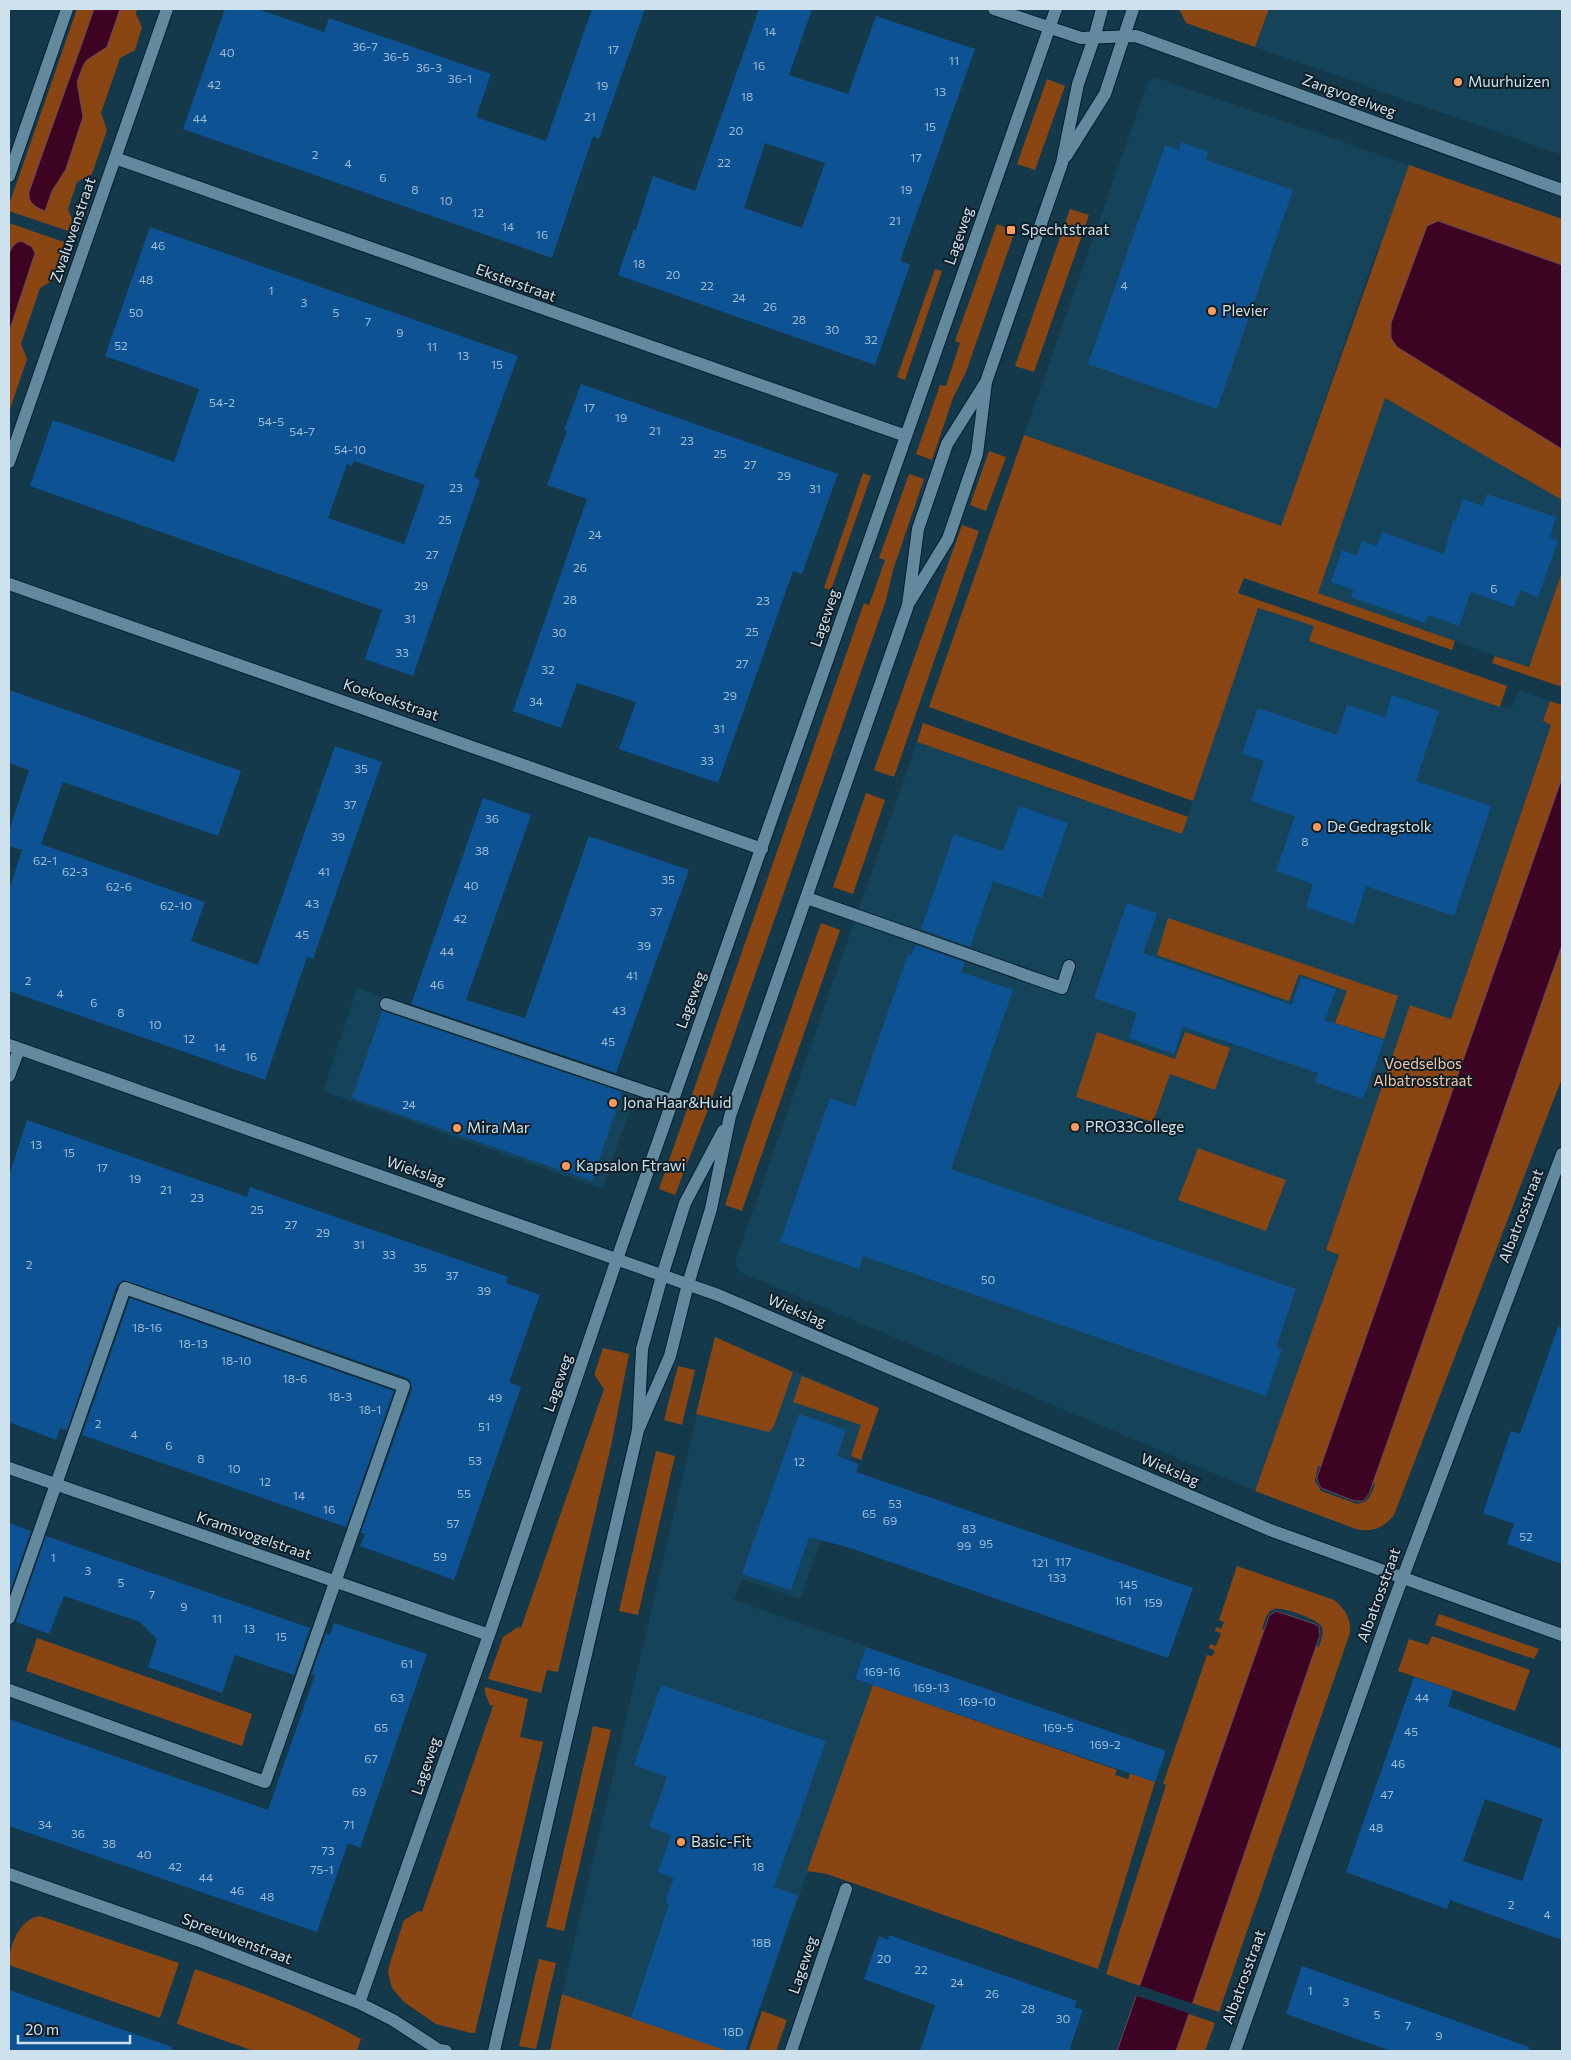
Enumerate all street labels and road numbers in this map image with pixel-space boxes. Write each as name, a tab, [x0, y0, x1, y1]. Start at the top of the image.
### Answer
street label: Zangvogelweg	[1300, 70, 1399, 120]
street label: Zwaluwenstraat	[46, 175, 99, 285]
street label: Lageweg	[940, 204, 976, 267]
street label: Eksterstraat	[474, 259, 559, 305]
street label: Lageweg	[806, 586, 842, 649]
street label: Koekoekstraat	[341, 674, 441, 724]
street label: Lageweg	[671, 968, 709, 1031]
street label: Wiekslag	[384, 1151, 448, 1189]
street label: Albatrosstraat	[1494, 1166, 1546, 1265]
street label: Wiekslag	[765, 1290, 829, 1330]
street label: Lageweg	[539, 1351, 575, 1414]
street label: Wiekslag	[1138, 1449, 1202, 1489]
street label: Kramsvogelstraat	[195, 1507, 314, 1563]
street label: Albatrosstraat	[1353, 1545, 1403, 1644]
street label: Lageweg	[407, 1734, 443, 1797]
street label: Spreeuwenstraat	[180, 1909, 295, 1967]
street label: Albatrosstraat	[1218, 1927, 1268, 2026]
street label: Lageweg	[784, 1933, 820, 1996]

